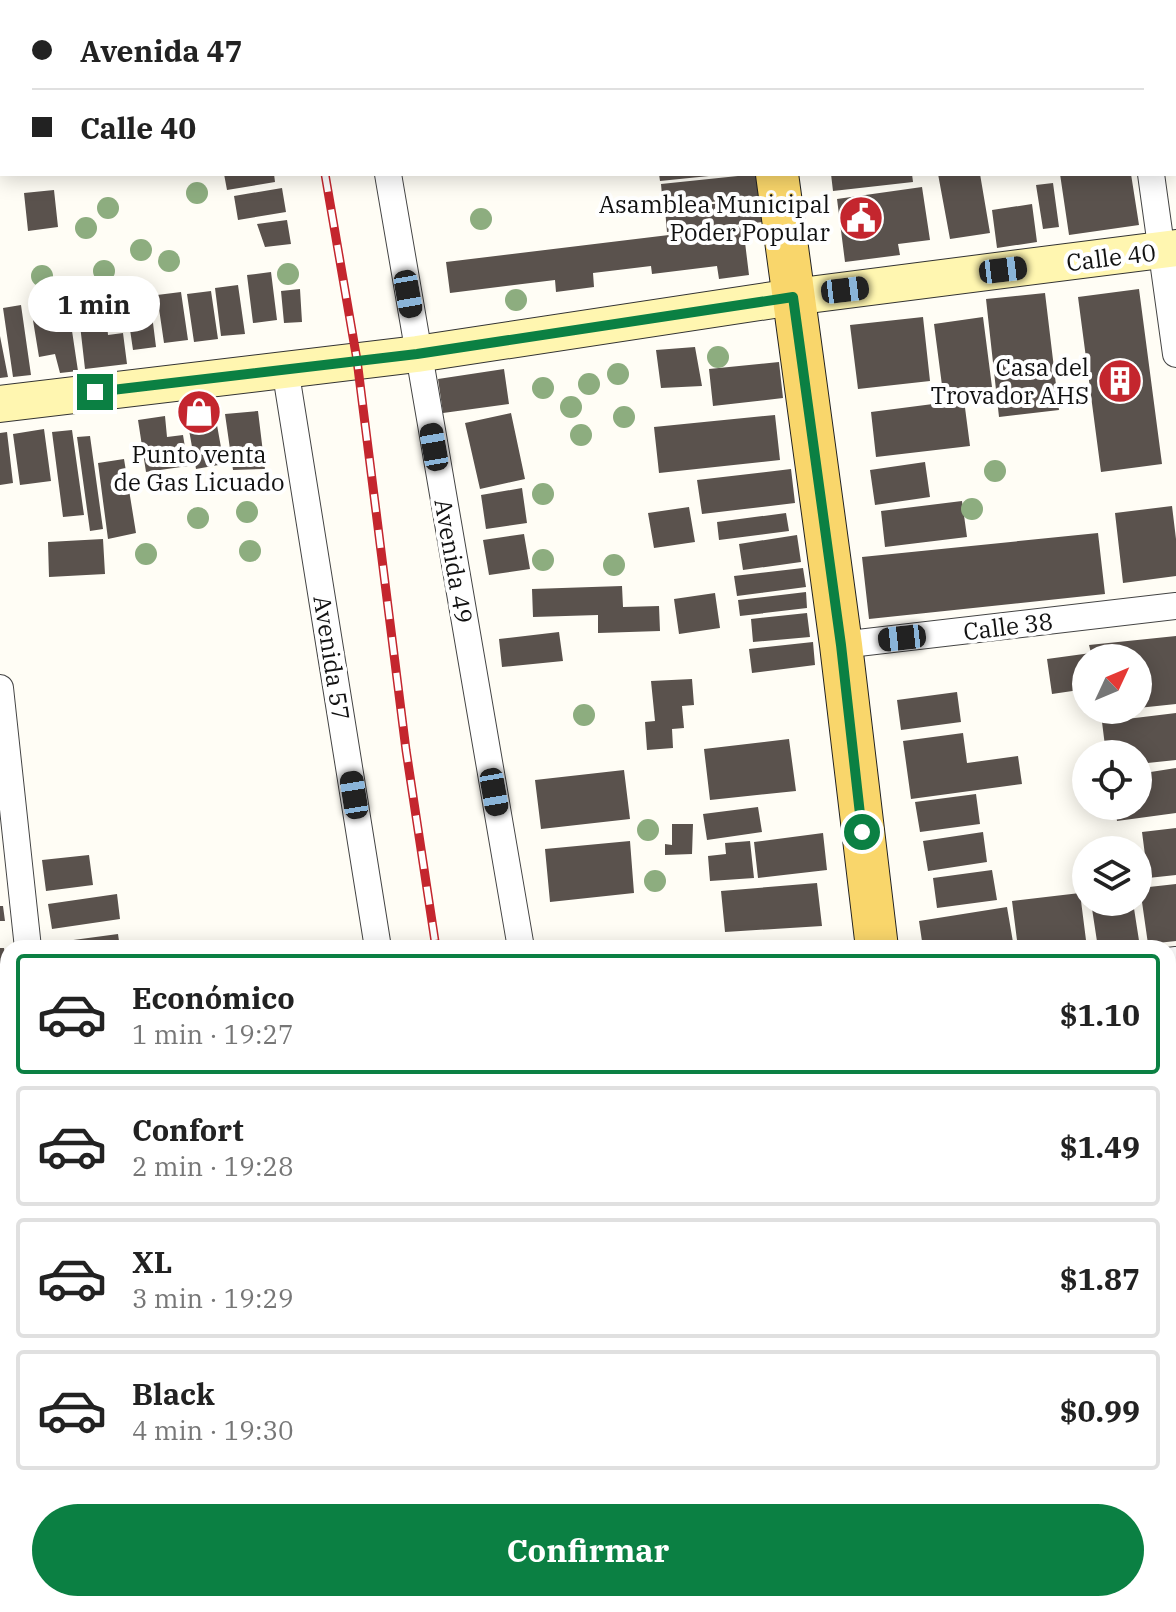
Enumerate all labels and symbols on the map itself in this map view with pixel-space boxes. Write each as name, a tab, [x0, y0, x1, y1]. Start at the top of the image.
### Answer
place label: Asamblea Municipal Poder Popular	[599, 188, 830, 248]
public building icon: Asamblea Municipal Poder Popular	[837, 194, 885, 242]
street label: Calle 40	[1064, 236, 1158, 278]
car	[978, 255, 1028, 285]
car	[392, 268, 424, 320]
car	[820, 275, 870, 305]
callout: 1 min	[29, 276, 161, 332]
place label: Casa del Trovador AHS	[930, 351, 1089, 411]
building icon: Casa del Trovador AHS	[1096, 357, 1144, 405]
route end	[77, 374, 113, 410]
shop icon: Punto venta de Gas Licuado	[175, 388, 223, 436]
car	[418, 421, 450, 473]
place label: Punto venta de Gas Licuado	[113, 438, 285, 498]
street label: Avenida 49	[427, 496, 481, 626]
street label: Avenida 57	[306, 593, 358, 723]
street label: Calle 38	[961, 605, 1055, 647]
car	[877, 624, 927, 652]
north arrow	[1072, 644, 1152, 724]
car	[478, 766, 510, 818]
car	[338, 769, 370, 821]
route start	[844, 814, 880, 850]

